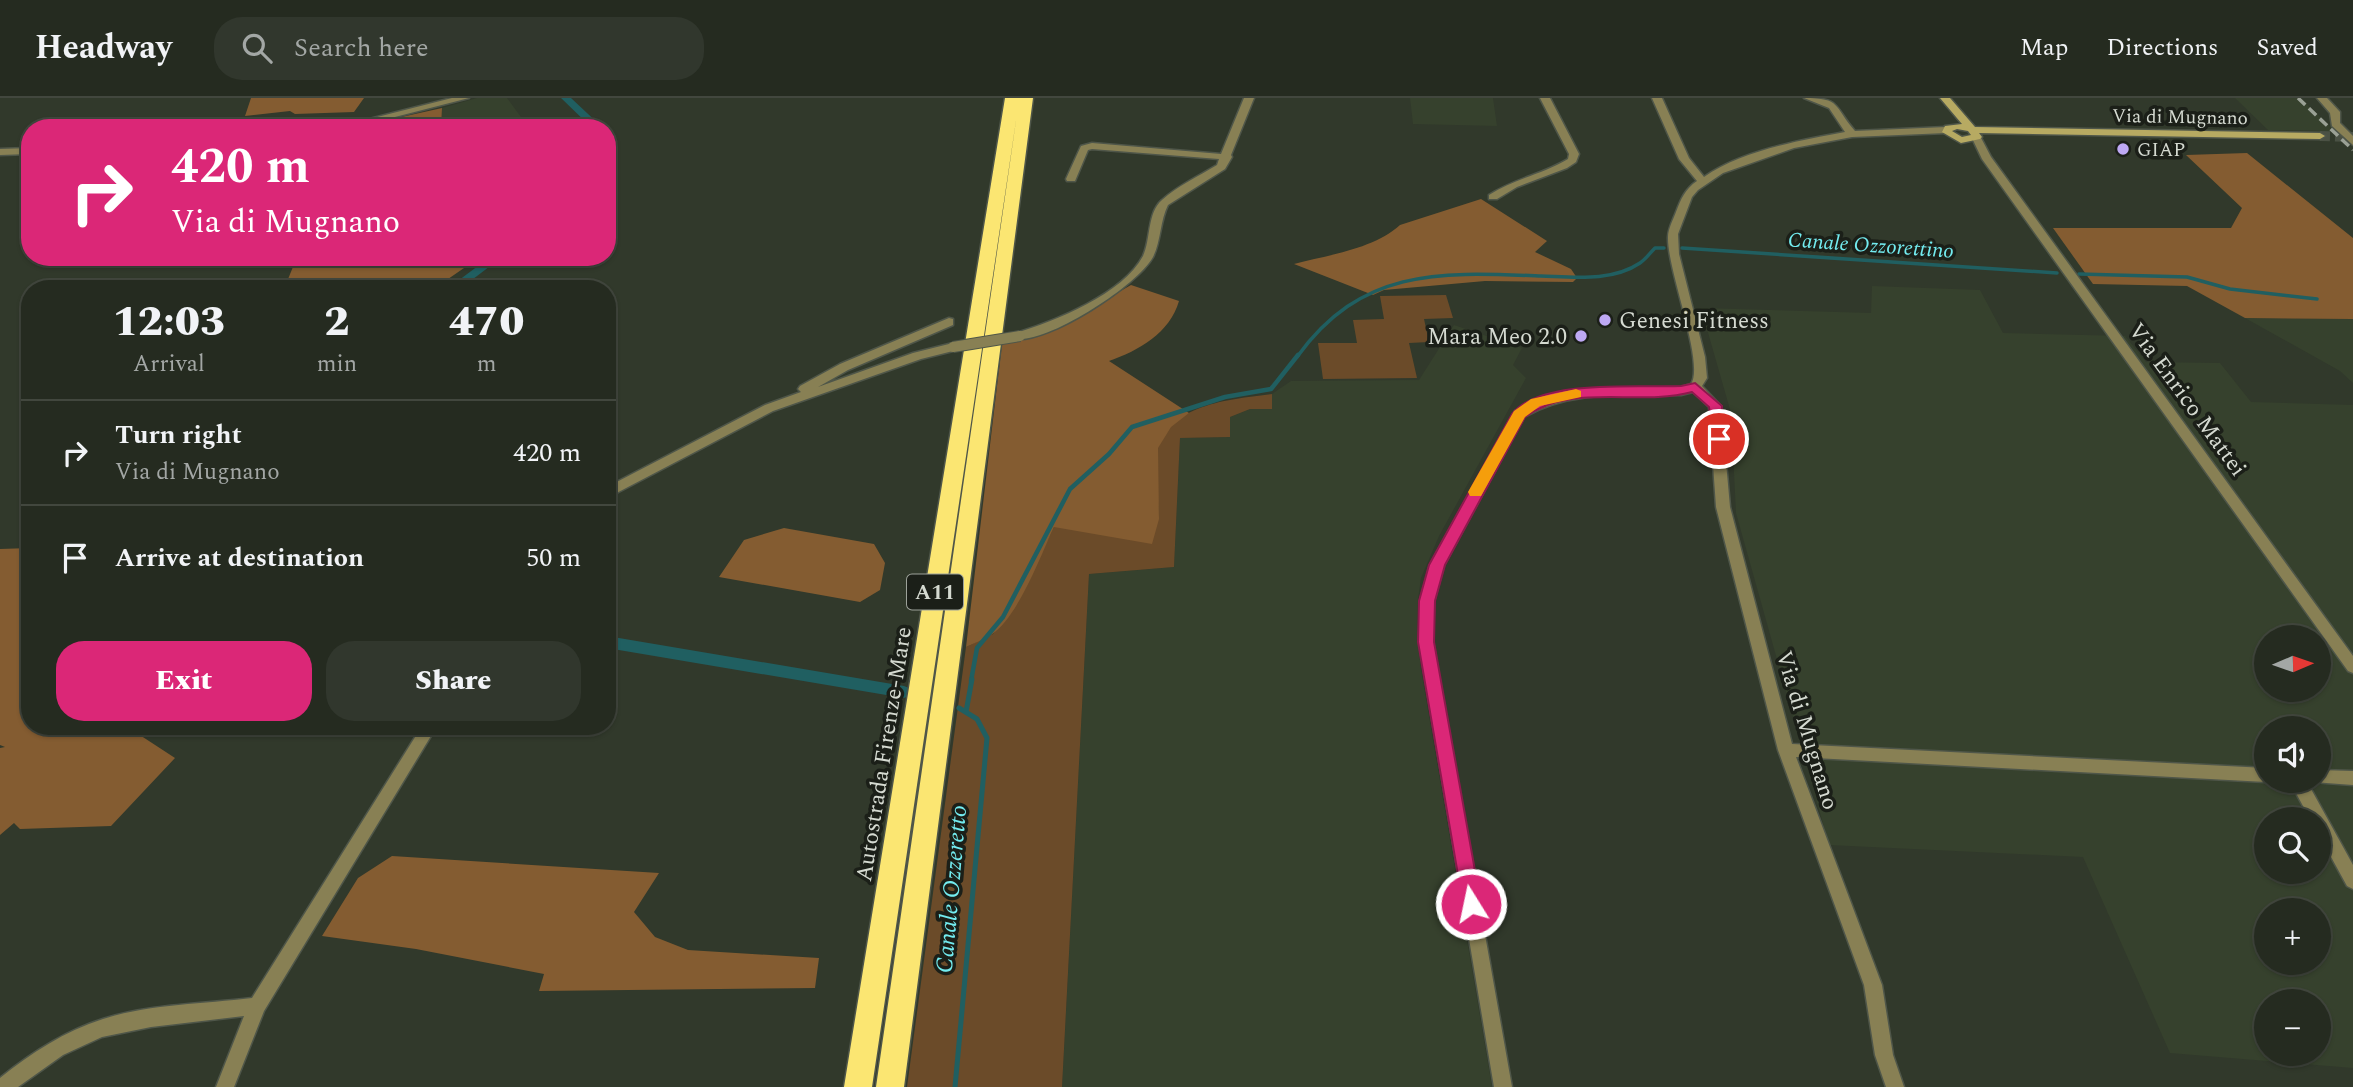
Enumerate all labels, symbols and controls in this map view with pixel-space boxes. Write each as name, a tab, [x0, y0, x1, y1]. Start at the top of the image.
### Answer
search box	[214, 17, 704, 80]
text: Headway	[35, 23, 172, 73]
text: Search here	[294, 28, 429, 68]
icon: search	[238, 29, 276, 67]
text: Map	[2020, 30, 2068, 66]
text: Directions	[2106, 30, 2218, 66]
text: Saved	[2256, 30, 2318, 66]
street label: Via di Mugnano	[2112, 102, 2248, 133]
text: 420 m	[171, 130, 310, 205]
place label: GIAP	[2137, 136, 2185, 165]
marker: GIAP	[2115, 141, 2131, 157]
icon: right	[56, 147, 147, 238]
text: Via di Mugnano	[171, 198, 400, 247]
water label: Canale Ozzorettino	[1787, 224, 1955, 268]
text: 12:03	[113, 291, 225, 354]
text: 2	[324, 291, 350, 354]
text: 470	[449, 291, 524, 354]
place label: Genesi Fitness	[1619, 304, 1769, 339]
marker: Genesi Fitness	[1597, 312, 1613, 328]
street label: Via Enrico Mattei	[2119, 316, 2255, 484]
place label: Mara Meo 2.0	[1427, 320, 1567, 355]
marker: Mara Meo 2.0	[1573, 328, 1589, 344]
text: Arrival	[133, 347, 205, 382]
text: min	[317, 347, 357, 382]
text: m	[477, 347, 496, 382]
pin	[1689, 409, 1749, 469]
text: Turn right	[115, 415, 242, 455]
icon: arrive	[1700, 420, 1738, 458]
text: 420 m	[513, 433, 581, 473]
icon: right	[56, 434, 94, 472]
text: Via di Mugnano	[115, 455, 280, 490]
text: Arrive at destination	[115, 538, 364, 578]
text: 50 m	[526, 538, 581, 578]
icon: arrive	[56, 539, 94, 577]
road number: A11	[907, 574, 963, 610]
street label: Autostrada Firenze-Mare	[847, 624, 922, 884]
north arrow	[2254, 625, 2331, 702]
map controls	[2254, 625, 2331, 1066]
button: Exit	[56, 641, 312, 721]
button: Share	[326, 641, 581, 721]
street label: Via di Mugnano	[1766, 647, 1847, 814]
button: sound	[2254, 716, 2331, 793]
water label: Canale Ozzeretto	[927, 803, 977, 975]
button: search	[2254, 807, 2331, 884]
position arrow	[1434, 867, 1508, 941]
button: +	[2254, 898, 2331, 975]
button: −	[2254, 989, 2331, 1066]

